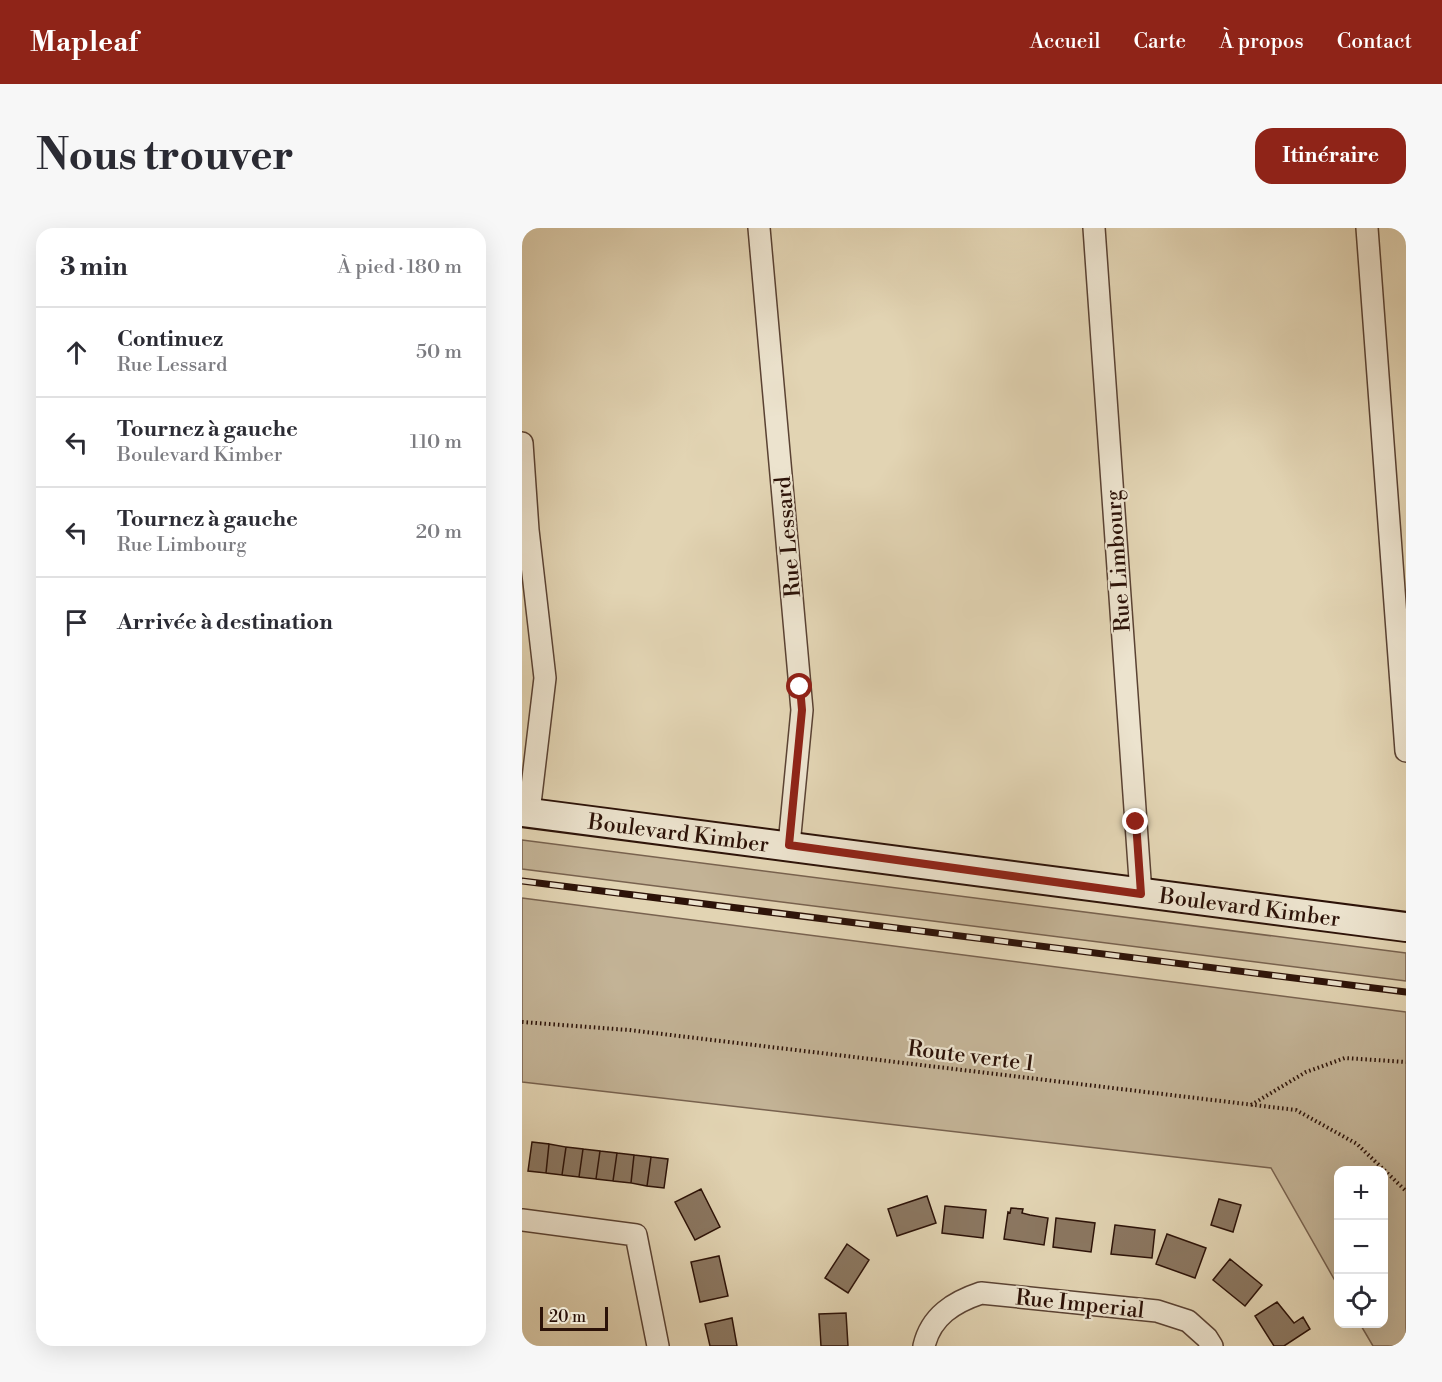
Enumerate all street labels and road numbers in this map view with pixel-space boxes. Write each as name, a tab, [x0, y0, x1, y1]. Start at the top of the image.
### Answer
street label: Rue Lessard	[770, 475, 807, 598]
street label: Rue Limbourg	[1100, 488, 1137, 633]
street label: Boulevard Kimber	[585, 809, 771, 859]
street label: Boulevard Kimber	[1157, 883, 1342, 933]
street label: Route verte 1	[906, 1035, 1036, 1078]
street label: Rue Imperial	[1014, 1284, 1146, 1325]

